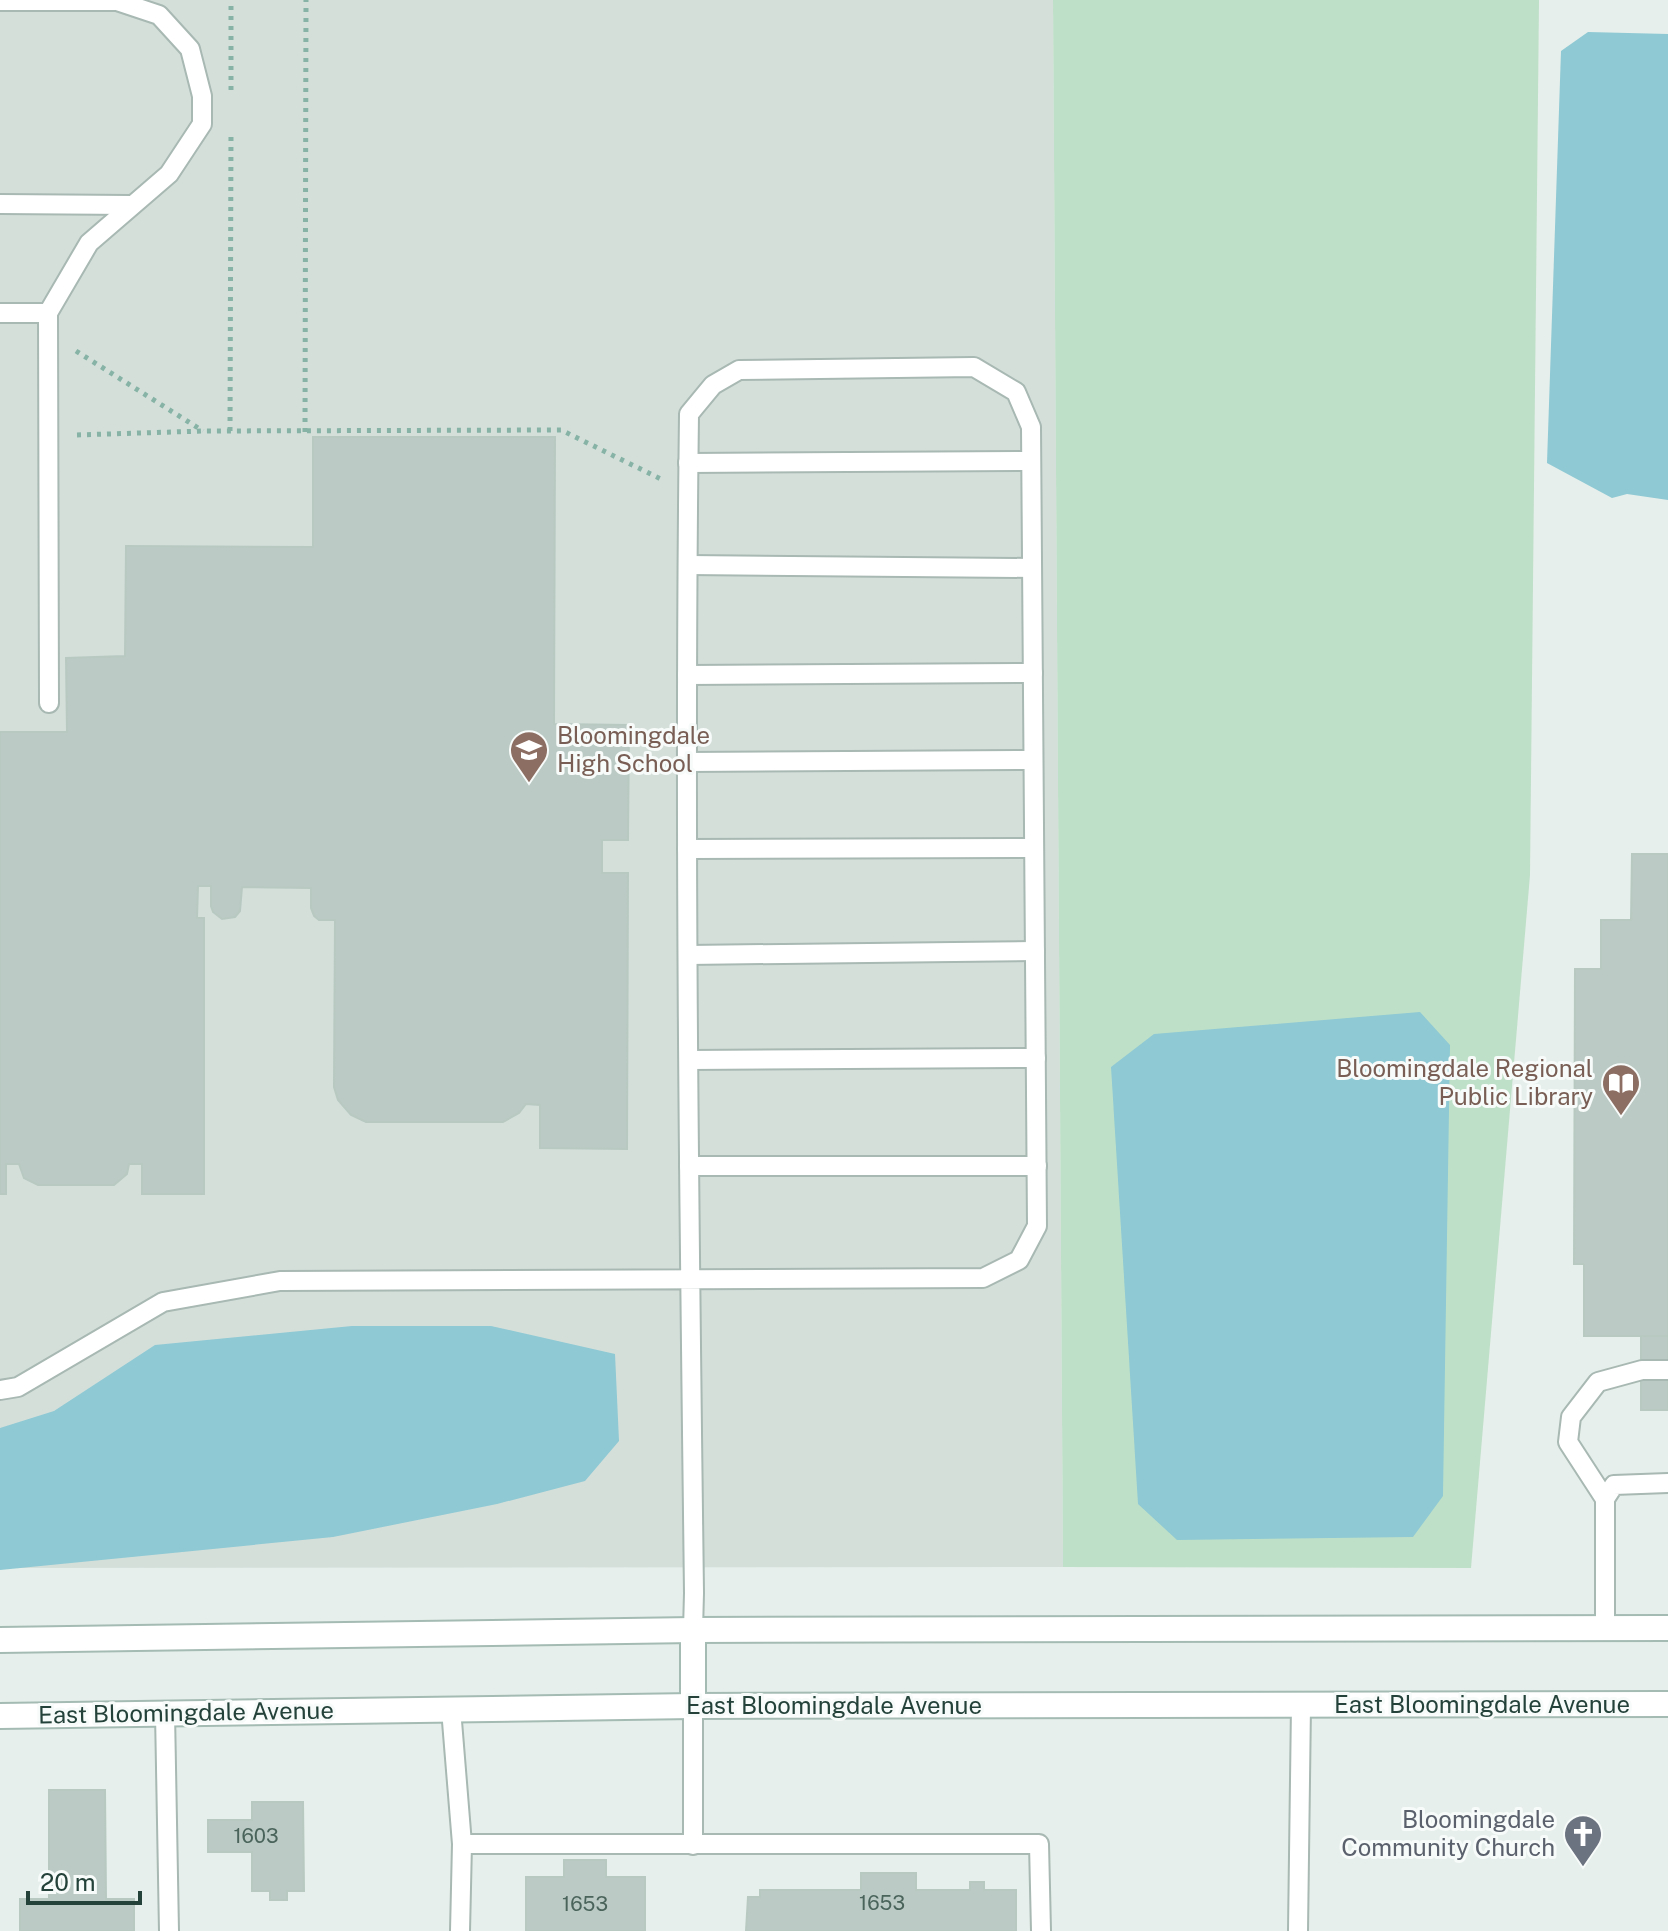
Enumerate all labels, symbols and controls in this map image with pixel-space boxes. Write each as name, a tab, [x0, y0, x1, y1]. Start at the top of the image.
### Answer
place label: Bloomingdale High School	[557, 721, 710, 777]
school or university icon: Bloomingdale High School	[508, 729, 550, 784]
place label: Bloomingdale Regional Public Library	[1336, 1054, 1593, 1110]
library icon: Bloomingdale Regional Public Library	[1600, 1062, 1642, 1117]
street label: East Bloomingdale Avenue	[1334, 1690, 1630, 1718]
street label: East Bloomingdale Avenue	[686, 1691, 982, 1719]
street label: East Bloomingdale Avenue	[38, 1695, 334, 1729]
place label: Bloomingdale Community Church	[1341, 1805, 1555, 1861]
church icon: Bloomingdale Community Church	[1562, 1813, 1604, 1868]
house number: 1603	[233, 1824, 279, 1848]
scale bar	[28, 1855, 140, 1905]
text: 20 m	[40, 1868, 96, 1896]
house number: 1653	[859, 1891, 905, 1915]
house number: 1653	[562, 1892, 608, 1916]

